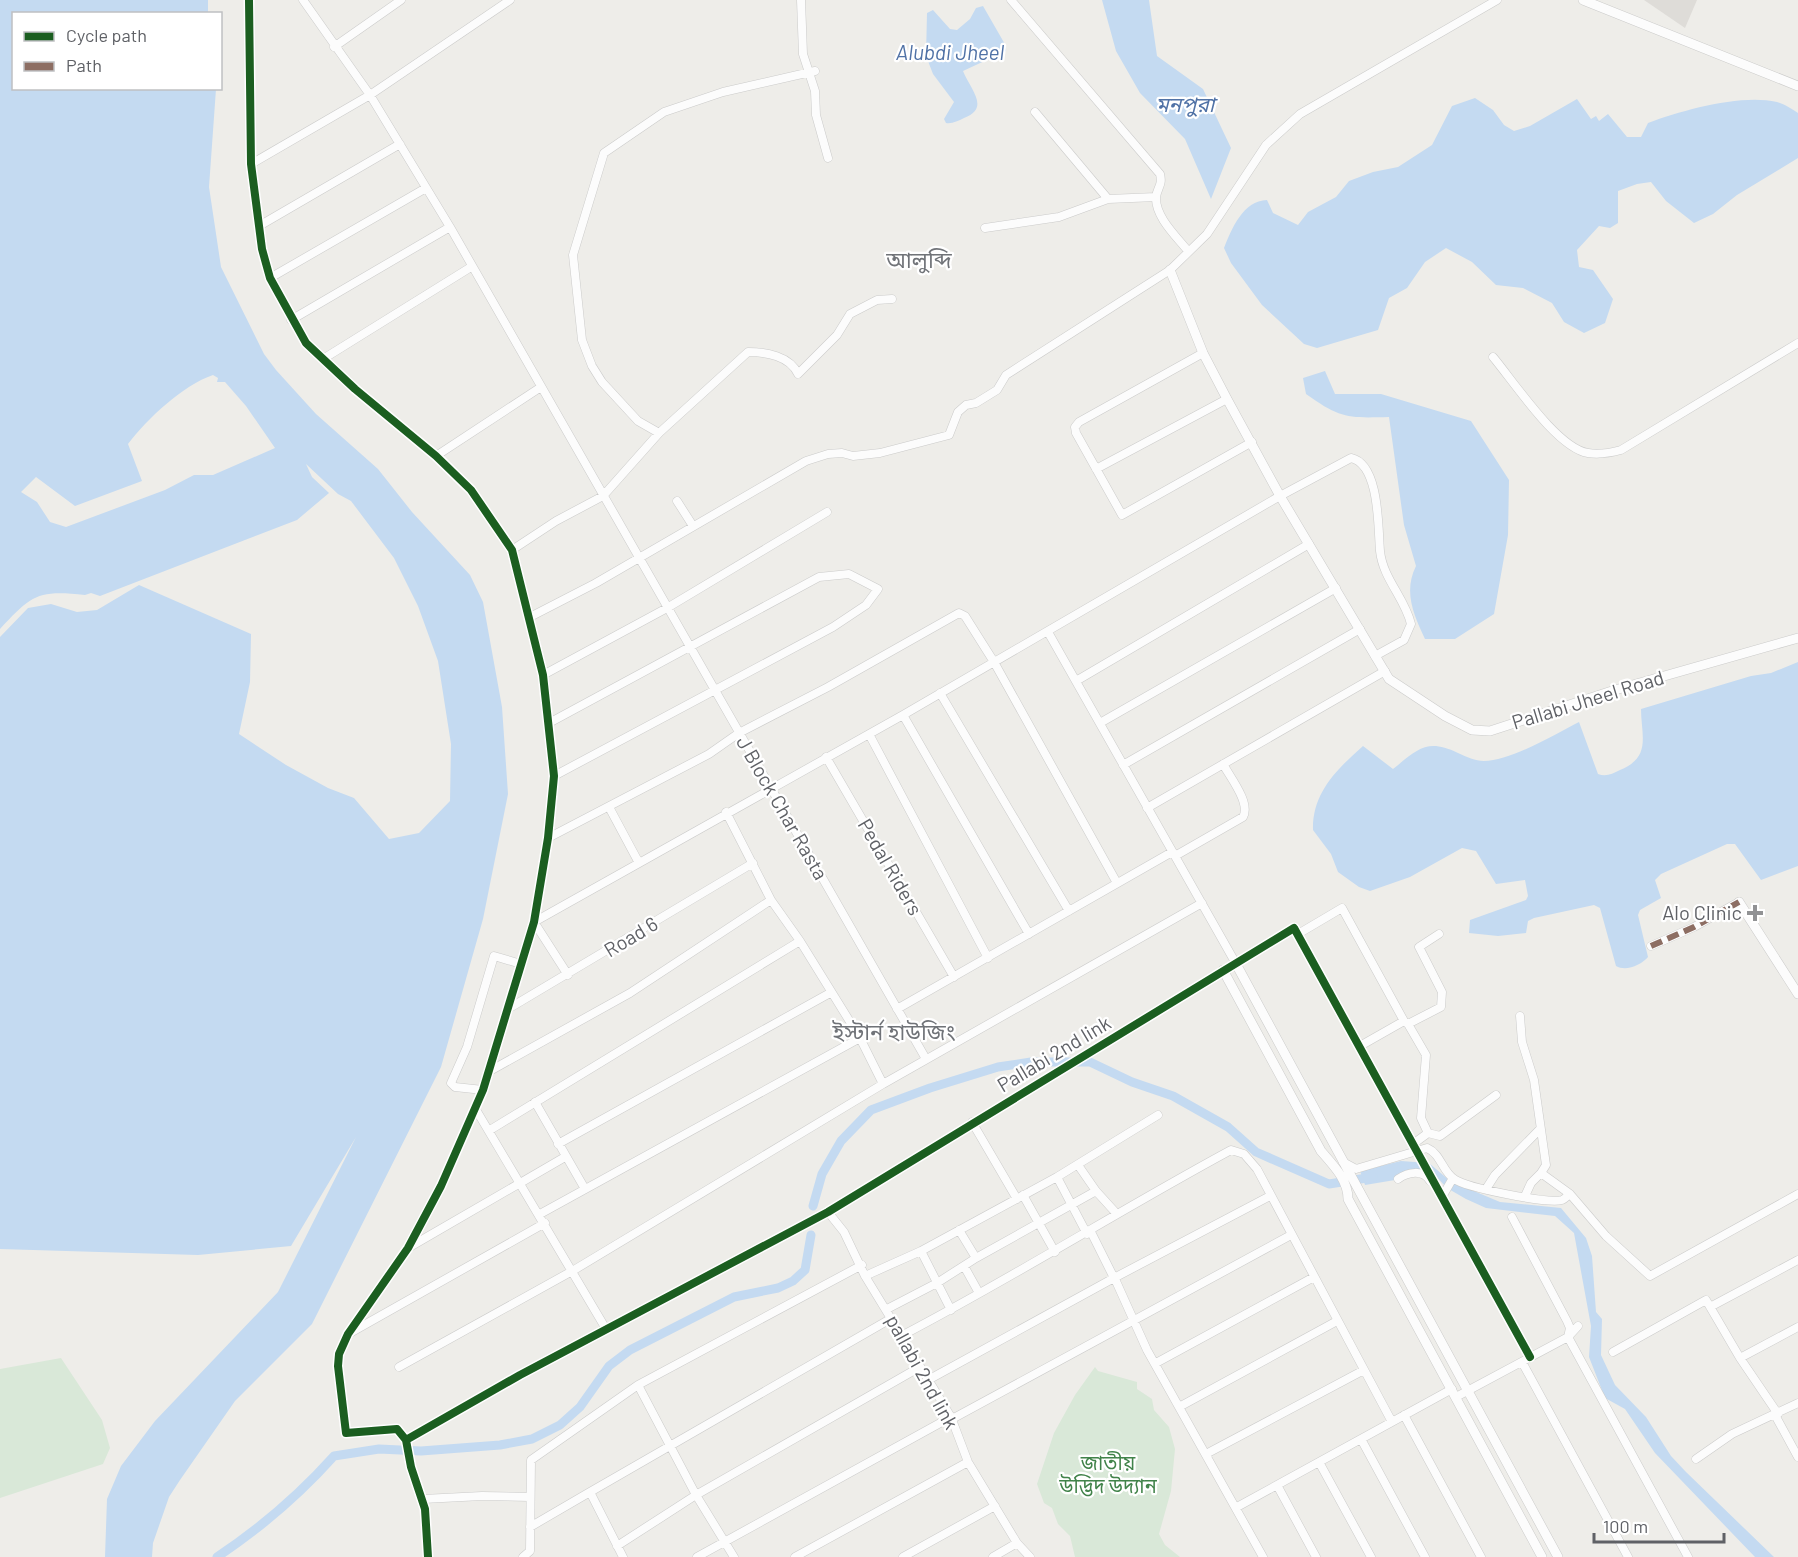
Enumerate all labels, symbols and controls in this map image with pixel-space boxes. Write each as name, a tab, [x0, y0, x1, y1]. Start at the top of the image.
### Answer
legend	[12, 12, 222, 90]
text: Cycle path	[66, 24, 147, 46]
water label: Alubdi Jheel	[896, 39, 1004, 64]
text: Path	[66, 54, 102, 76]
water label: মনপুরা	[1156, 91, 1219, 117]
district label: আলুব্দি	[885, 246, 953, 274]
street label: Pallabi Jheel Road	[1509, 665, 1667, 734]
street label: J Block Char Rasta	[732, 731, 834, 884]
street label: Pedal Riders	[854, 814, 928, 919]
place label: Alo Clinic	[1662, 900, 1742, 924]
marker: Alo Clinic	[1746, 904, 1764, 922]
street label: Road 6	[599, 911, 662, 962]
street label: Pallabi 2nd link	[992, 1010, 1115, 1096]
district label: ইস্টার্ন হাউজিং	[832, 1018, 956, 1044]
street label: pallabi 2nd link	[881, 1310, 964, 1433]
park label: জাতীয় উদ্ভিদ উদ্যান	[1058, 1450, 1158, 1497]
scale bar	[1594, 1506, 1724, 1544]
text: 100 m	[1603, 1515, 1648, 1537]

